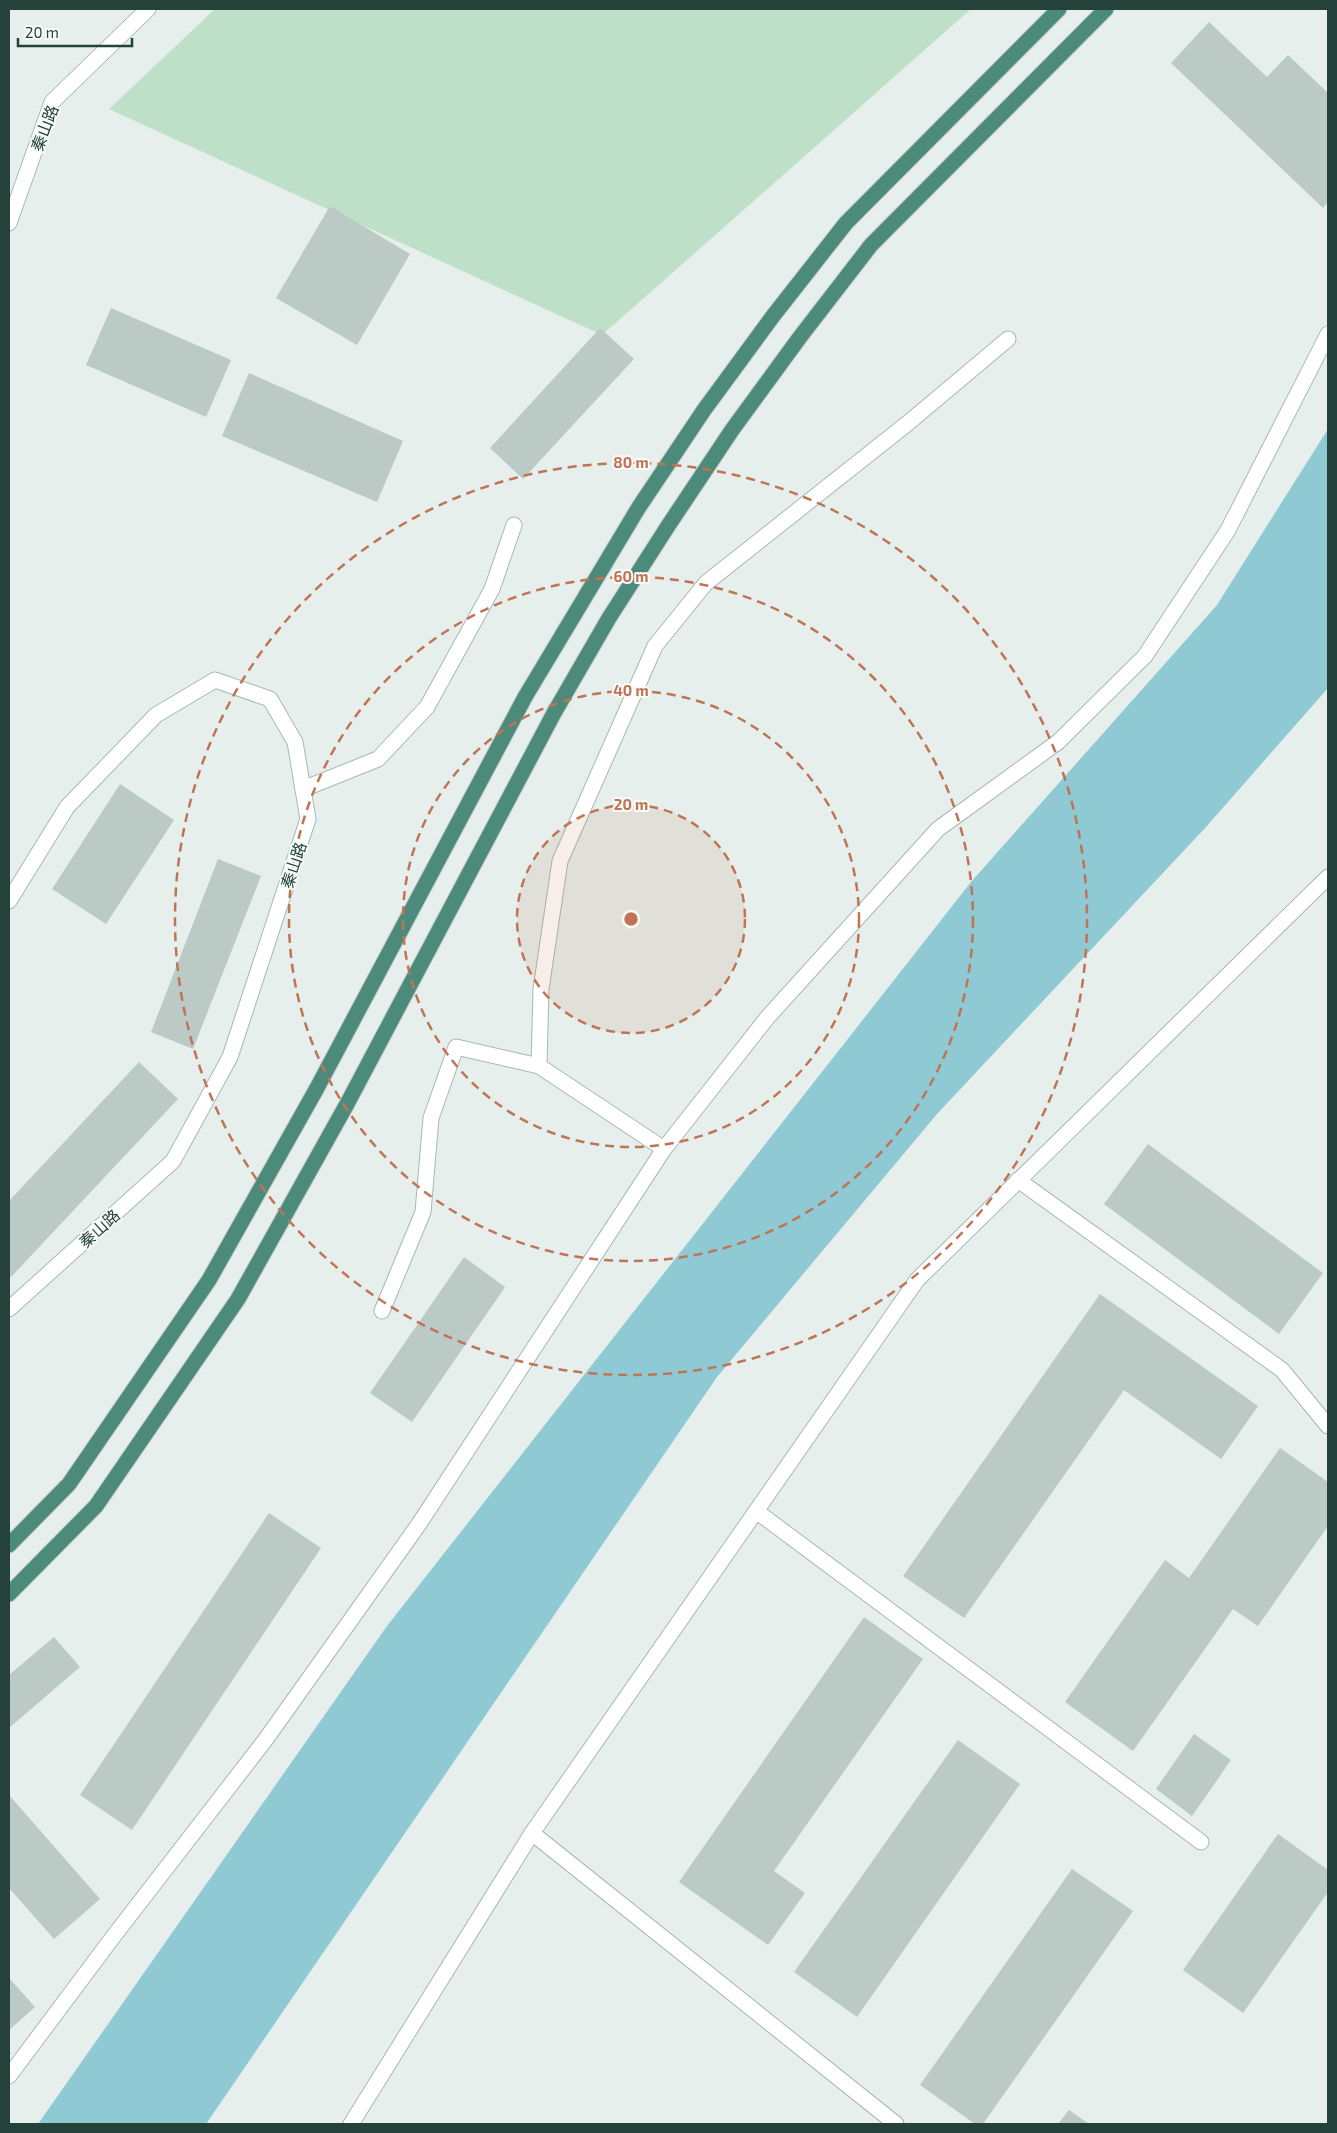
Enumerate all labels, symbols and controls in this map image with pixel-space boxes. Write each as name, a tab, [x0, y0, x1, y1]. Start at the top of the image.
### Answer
scale bar	[18, 15, 131, 47]
text: 20 m	[25, 23, 59, 41]
street label: 秦山路	[27, 102, 61, 154]
text: 80 m	[613, 453, 649, 471]
text: 60 m	[614, 567, 648, 585]
text: 40 m	[613, 681, 649, 699]
text: 20 m	[614, 795, 648, 813]
street label: 秦山路	[277, 839, 309, 891]
centre of rings	[622, 910, 640, 928]
street label: 秦山路	[75, 1205, 123, 1251]

